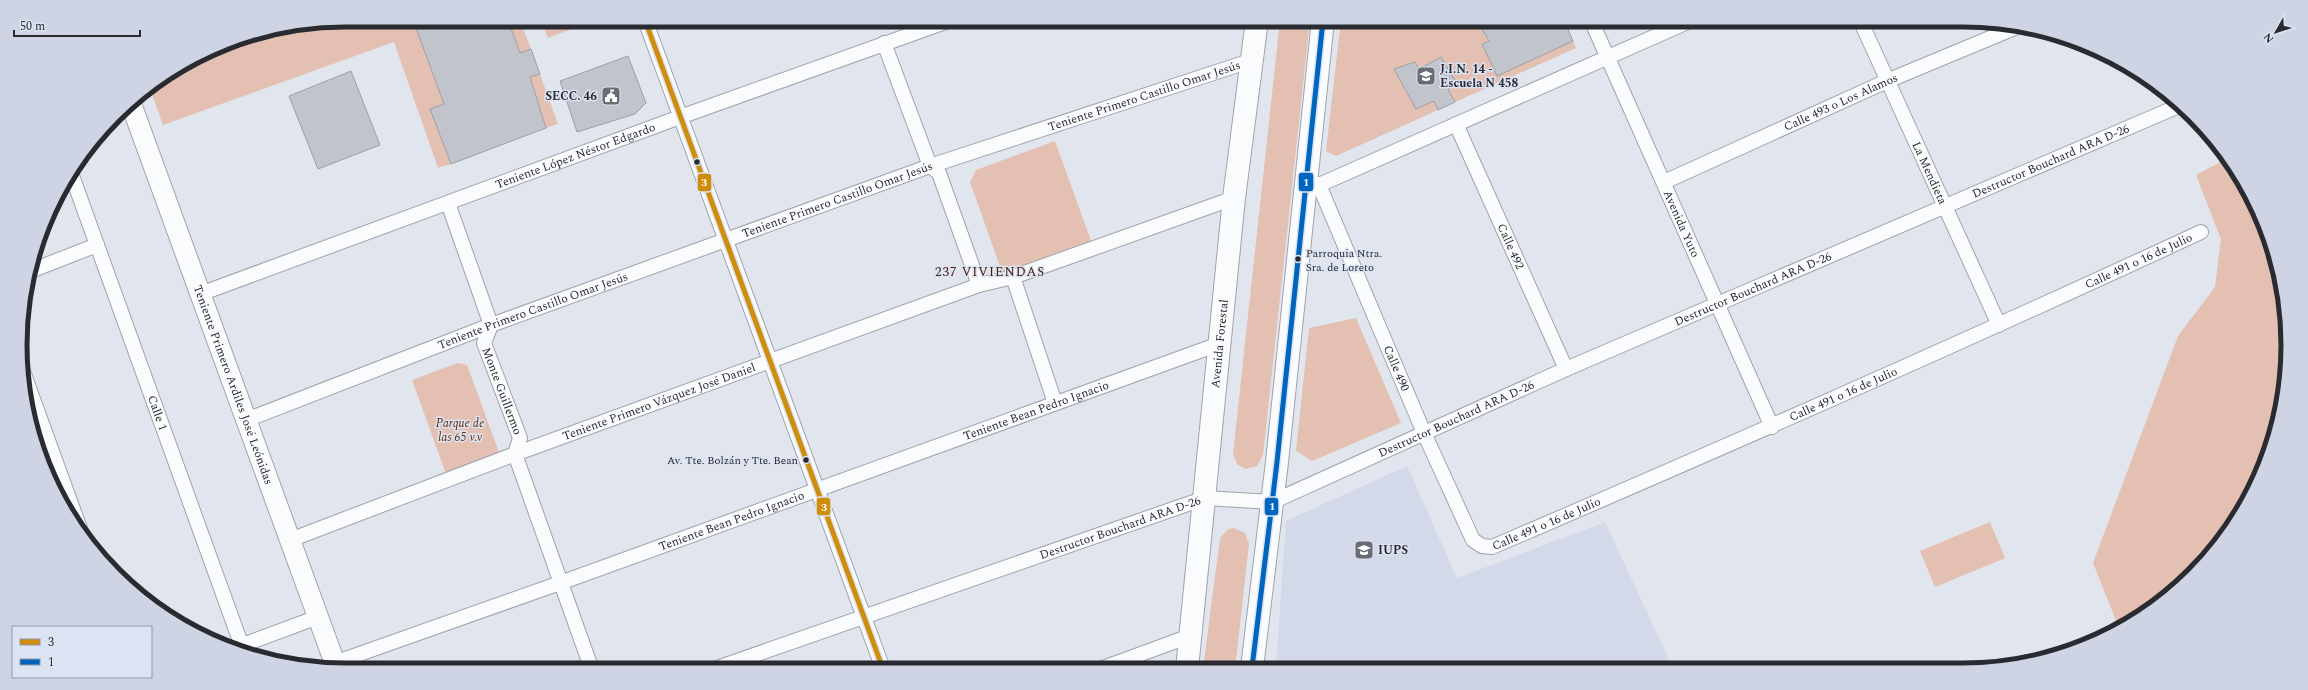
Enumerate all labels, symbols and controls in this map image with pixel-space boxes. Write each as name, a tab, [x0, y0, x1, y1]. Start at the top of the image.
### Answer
scale bar	[14, 12, 140, 38]
north arrow	[2256, 12, 2296, 52]
text: 50 m	[20, 17, 45, 36]
text: N	[2259, 29, 2278, 47]
street label: Teniente Primero Castillo Omar Jesús	[1045, 55, 1243, 136]
place label: J.I.N. 14 - Escuela N 458	[1440, 60, 1519, 93]
school or university icon: J.I.N. 14 - Escuela N 458	[1415, 65, 1437, 87]
street label: Calle 493 o Los Alamos	[1781, 68, 1901, 136]
public building icon: SECC. 46	[600, 85, 622, 107]
place label: SECC. 46	[545, 87, 597, 106]
street label: Teniente López Néstor Edgardo	[493, 117, 658, 194]
street label: Destructor Bouchard ARA D-26	[1969, 119, 2132, 203]
street label: La Mendieta	[1907, 138, 1952, 208]
street label: Teniente Primero Castillo Omar Jesús	[739, 156, 935, 243]
unlabelled marker	[692, 157, 702, 167]
line badge: 1	[1298, 172, 1314, 192]
line badge: 3	[697, 173, 712, 192]
text: 3	[701, 174, 707, 191]
text: 1	[1303, 174, 1309, 191]
street label: Avenida Yuto	[1658, 187, 1705, 260]
street label: Calle 492	[1492, 220, 1529, 272]
street label: Calle 491 o 16 de Julio	[2082, 228, 2196, 294]
place label: Parroquia Ntra. Sra. de Loreto	[1306, 245, 1382, 276]
street label: Destructor Bouchard ARA D-26	[1671, 247, 1834, 331]
marker: Parroquia Ntra. Sra. de Loreto	[1293, 254, 1303, 264]
district label: 237 VIVIENDAS	[935, 262, 1045, 282]
street label: Teniente Primero Castillo Omar Jesús	[435, 267, 631, 354]
street label: Teniente Primero Ardiles José Leónidas	[188, 282, 279, 487]
street label: Avenida Forestal	[1206, 298, 1233, 389]
street label: Calle 490	[1378, 342, 1415, 394]
street label: Monte Guillermo	[477, 345, 527, 437]
street label: Teniente Primero Vázquez José Daniel	[560, 358, 758, 445]
street label: Calle 491 o 16 de Julio	[1786, 362, 1900, 426]
street label: Teniente Bean Pedro Ignacio	[960, 375, 1111, 446]
street label: Destructor Bouchard ARA D-26	[1375, 375, 1537, 462]
street label: Calle 1	[142, 392, 173, 433]
park label: Parque de las 65 v.v	[436, 414, 484, 447]
place label: Av. Tte. Bolzán y Tte. Bean	[667, 452, 798, 469]
marker: Av. Tte. Bolzán y Tte. Bean	[801, 455, 811, 465]
street label: Teniente Bean Pedro Ignacio	[656, 486, 807, 556]
street label: Destructor Bouchard ARA D-26	[1037, 491, 1203, 564]
street label: Calle 491 o 16 de Julio	[1489, 492, 1604, 555]
line badge: 3	[816, 497, 831, 516]
line badge: 1	[1264, 497, 1279, 516]
text: 1	[1269, 498, 1275, 515]
text: 3	[821, 499, 827, 516]
school or university icon: IUPS	[1353, 539, 1375, 561]
place label: IUPS	[1378, 541, 1408, 560]
legend	[12, 626, 152, 678]
text: 3	[48, 633, 54, 652]
text: 1	[48, 653, 54, 672]

